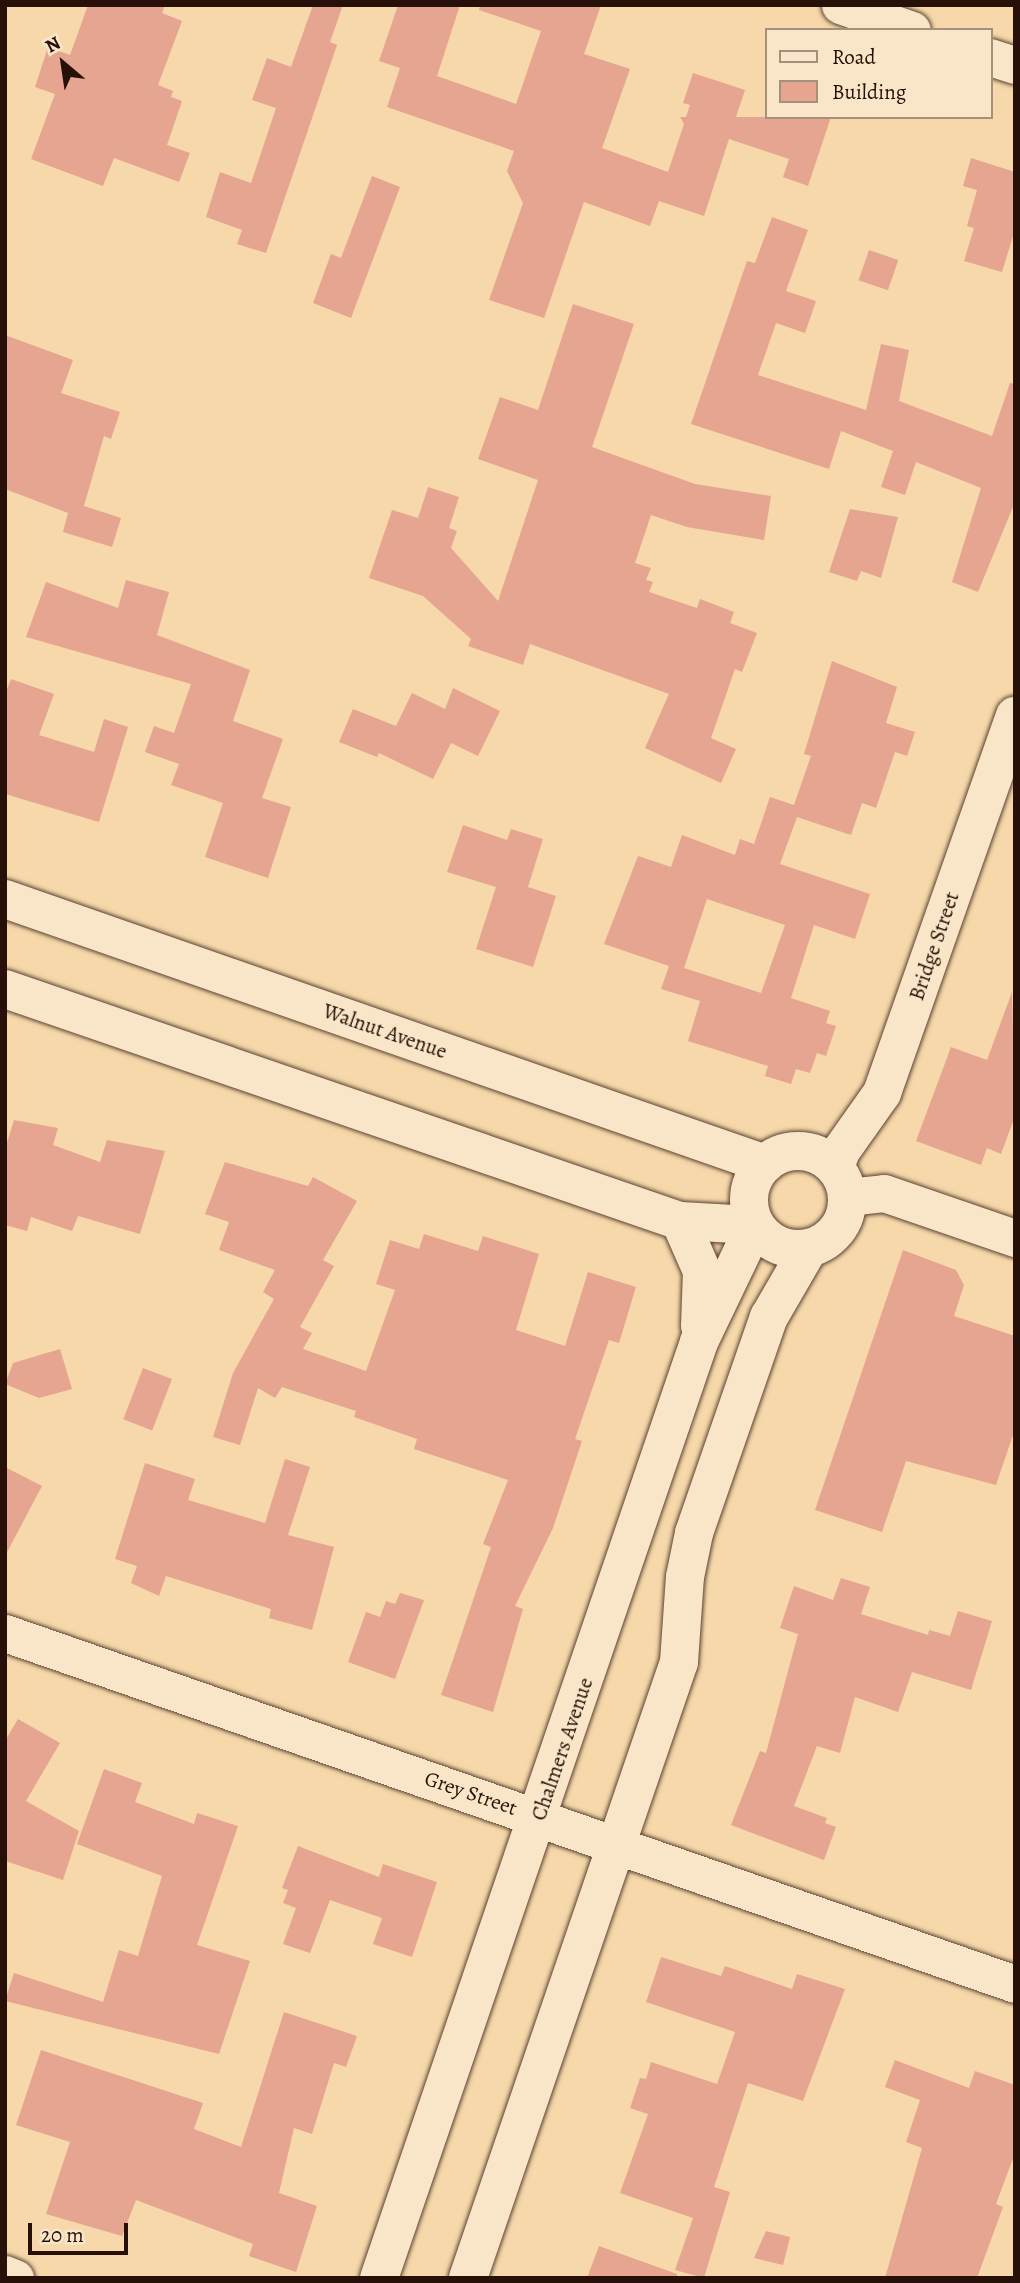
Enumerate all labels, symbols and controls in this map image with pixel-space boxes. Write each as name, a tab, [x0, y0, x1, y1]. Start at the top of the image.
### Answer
north arrow	[28, 28, 98, 98]
legend	[764, 28, 992, 119]
text: N	[40, 30, 65, 59]
text: Road	[832, 43, 876, 71]
text: Building	[832, 78, 906, 106]
street label: Bridge Street	[904, 888, 964, 1004]
street label: Walnut Avenue	[320, 998, 450, 1064]
street label: Chalmers Avenue	[526, 1674, 598, 1824]
street label: Grey Street	[422, 1765, 520, 1821]
scale bar	[32, 2210, 131, 2254]
text: 20 m	[41, 2221, 84, 2249]

